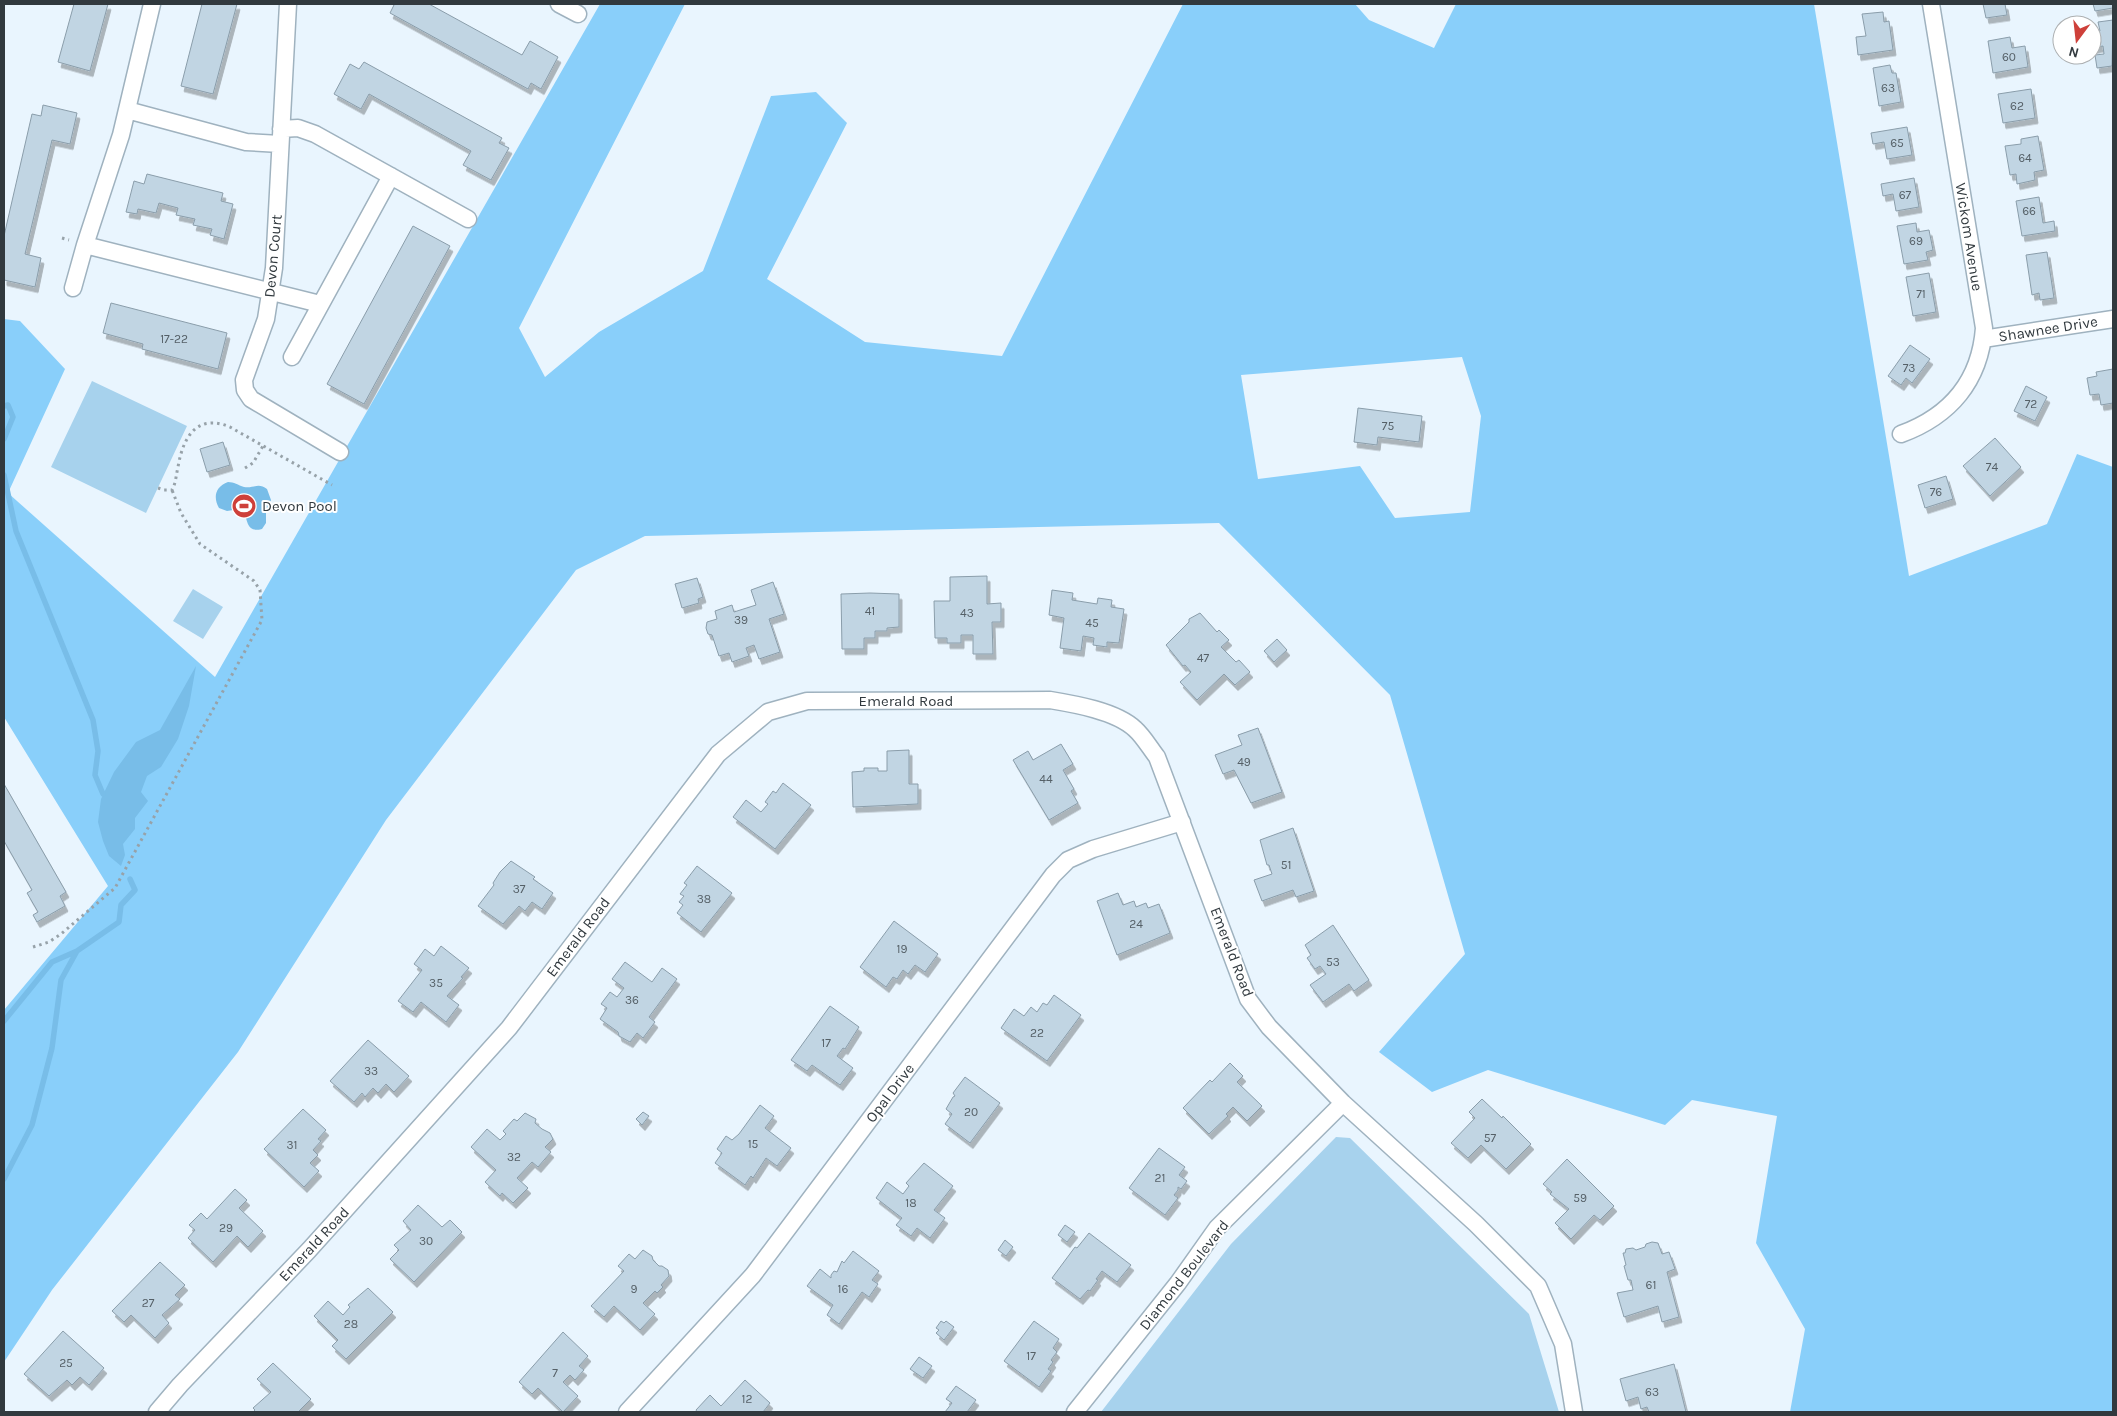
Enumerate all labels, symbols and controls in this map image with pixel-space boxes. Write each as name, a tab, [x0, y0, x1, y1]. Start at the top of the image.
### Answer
north arrow	[2052, 15, 2102, 65]
text: N	[2067, 43, 2081, 62]
house number: 60	[2002, 50, 2016, 64]
house number: 63	[1881, 81, 1895, 95]
house number: 62	[2010, 99, 2024, 113]
house number: 65	[1890, 136, 1904, 150]
house number: 64	[2018, 151, 2032, 165]
street label: Wickom Avenue	[1952, 182, 1986, 292]
house number: 67	[1899, 188, 1912, 202]
house number: 66	[2022, 204, 2036, 218]
street label: Devon Court	[260, 213, 286, 298]
house number: 69	[1909, 234, 1923, 248]
house number: 71	[1916, 287, 1926, 301]
street label: Shawnee Drive	[1997, 312, 2099, 346]
house number: 17-22	[160, 332, 188, 346]
house number: 73	[1903, 361, 1915, 375]
house number: 72	[2025, 397, 2037, 411]
house number: 75	[1382, 419, 1394, 433]
house number: 74	[1986, 460, 1998, 474]
house number: 76	[1930, 485, 1942, 499]
sports icon: Devon Pool	[231, 493, 257, 519]
place label: Devon Pool	[262, 497, 337, 515]
house number: 41	[865, 604, 875, 618]
house number: 43	[960, 606, 974, 620]
house number: 39	[734, 613, 748, 627]
house number: 45	[1085, 616, 1099, 630]
house number: 47	[1197, 651, 1210, 665]
street label: Emerald Road	[858, 692, 954, 710]
house number: 49	[1237, 755, 1251, 769]
house number: 44	[1039, 772, 1053, 786]
house number: 51	[1281, 858, 1291, 872]
house number: 37	[513, 882, 526, 896]
house number: 38	[697, 892, 711, 906]
street label: Emerald Road	[542, 894, 614, 980]
street label: Emerald Road	[1207, 904, 1257, 1000]
house number: 24	[1129, 917, 1143, 931]
house number: 19	[897, 942, 907, 956]
house number: 53	[1326, 955, 1340, 969]
house number: 35	[429, 976, 443, 990]
house number: 36	[625, 993, 639, 1007]
house number: 22	[1030, 1026, 1044, 1040]
house number: 17	[821, 1036, 831, 1050]
street label: Opal Drive	[862, 1060, 918, 1126]
house number: 33	[364, 1064, 378, 1078]
house number: 20	[964, 1105, 978, 1119]
house number: 57	[1484, 1131, 1497, 1145]
house number: 15	[748, 1137, 759, 1151]
house number: 31	[286, 1138, 298, 1152]
house number: 32	[507, 1150, 521, 1164]
house number: 21	[1155, 1171, 1165, 1185]
house number: 59	[1573, 1191, 1587, 1205]
house number: 18	[905, 1196, 917, 1210]
street label: Emerald Road	[275, 1203, 353, 1285]
street label: Diamond Boulevard	[1135, 1216, 1233, 1334]
house number: 29	[219, 1221, 233, 1235]
house number: 30	[419, 1234, 433, 1248]
house number: 61	[1646, 1278, 1656, 1292]
house number: 9	[631, 1282, 638, 1296]
house number: 16	[838, 1282, 849, 1296]
house number: 27	[142, 1296, 155, 1310]
house number: 28	[344, 1317, 358, 1331]
house number: 17	[1026, 1349, 1036, 1363]
house number: 25	[59, 1356, 73, 1370]
house number: 7	[552, 1366, 558, 1380]
house number: 63	[1645, 1385, 1659, 1399]
house number: 12	[742, 1392, 753, 1406]

